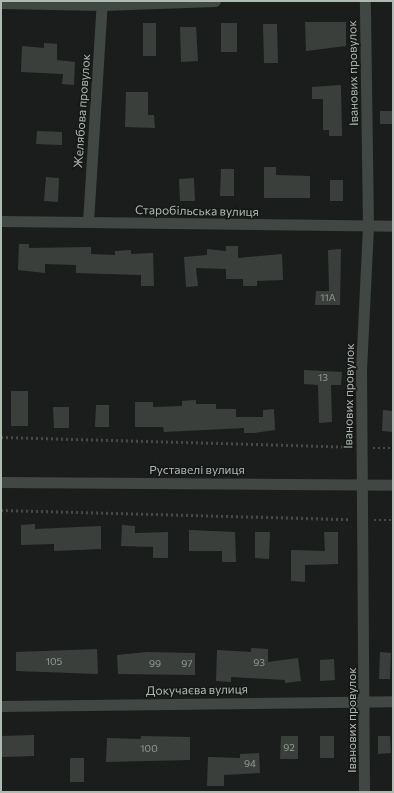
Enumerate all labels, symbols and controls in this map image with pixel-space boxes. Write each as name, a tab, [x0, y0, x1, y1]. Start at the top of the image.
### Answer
street label: Іванових провулок	[345, 20, 361, 126]
street label: Желябова провулок	[71, 53, 93, 169]
street label: Старобільська вулиця	[135, 203, 259, 219]
house number: 11А	[320, 292, 336, 304]
street label: Іванових провулок	[341, 343, 357, 449]
house number: 13	[318, 372, 328, 384]
street label: Руставелі вулиця	[149, 463, 245, 477]
house number: 105	[46, 656, 62, 668]
house number: 93	[253, 657, 265, 669]
house number: 99	[149, 658, 161, 670]
house number: 97	[181, 658, 193, 670]
street label: Іванових провулок	[345, 667, 359, 773]
street label: Докучаєва вулиця	[146, 682, 248, 698]
house number: 92	[283, 742, 295, 754]
house number: 100	[140, 743, 158, 755]
house number: 94	[244, 758, 256, 770]

